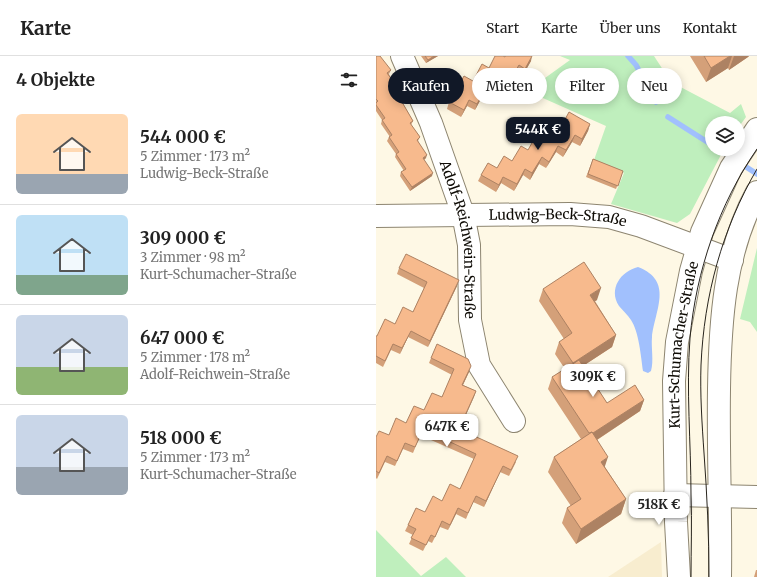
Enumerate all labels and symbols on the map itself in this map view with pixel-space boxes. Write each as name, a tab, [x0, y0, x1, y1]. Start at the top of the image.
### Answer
pin: 544K €	[505, 117, 571, 151]
street label: Adolf-Reichwein-Straße	[435, 157, 479, 319]
street label: Ludwig-Beck-Straße	[489, 205, 629, 231]
street label: Kurt-Schumacher-Straße	[665, 259, 702, 429]
pin: 309K €	[560, 364, 626, 398]
pin: 647K €	[414, 414, 480, 448]
pin: 518K €	[626, 492, 692, 526]

